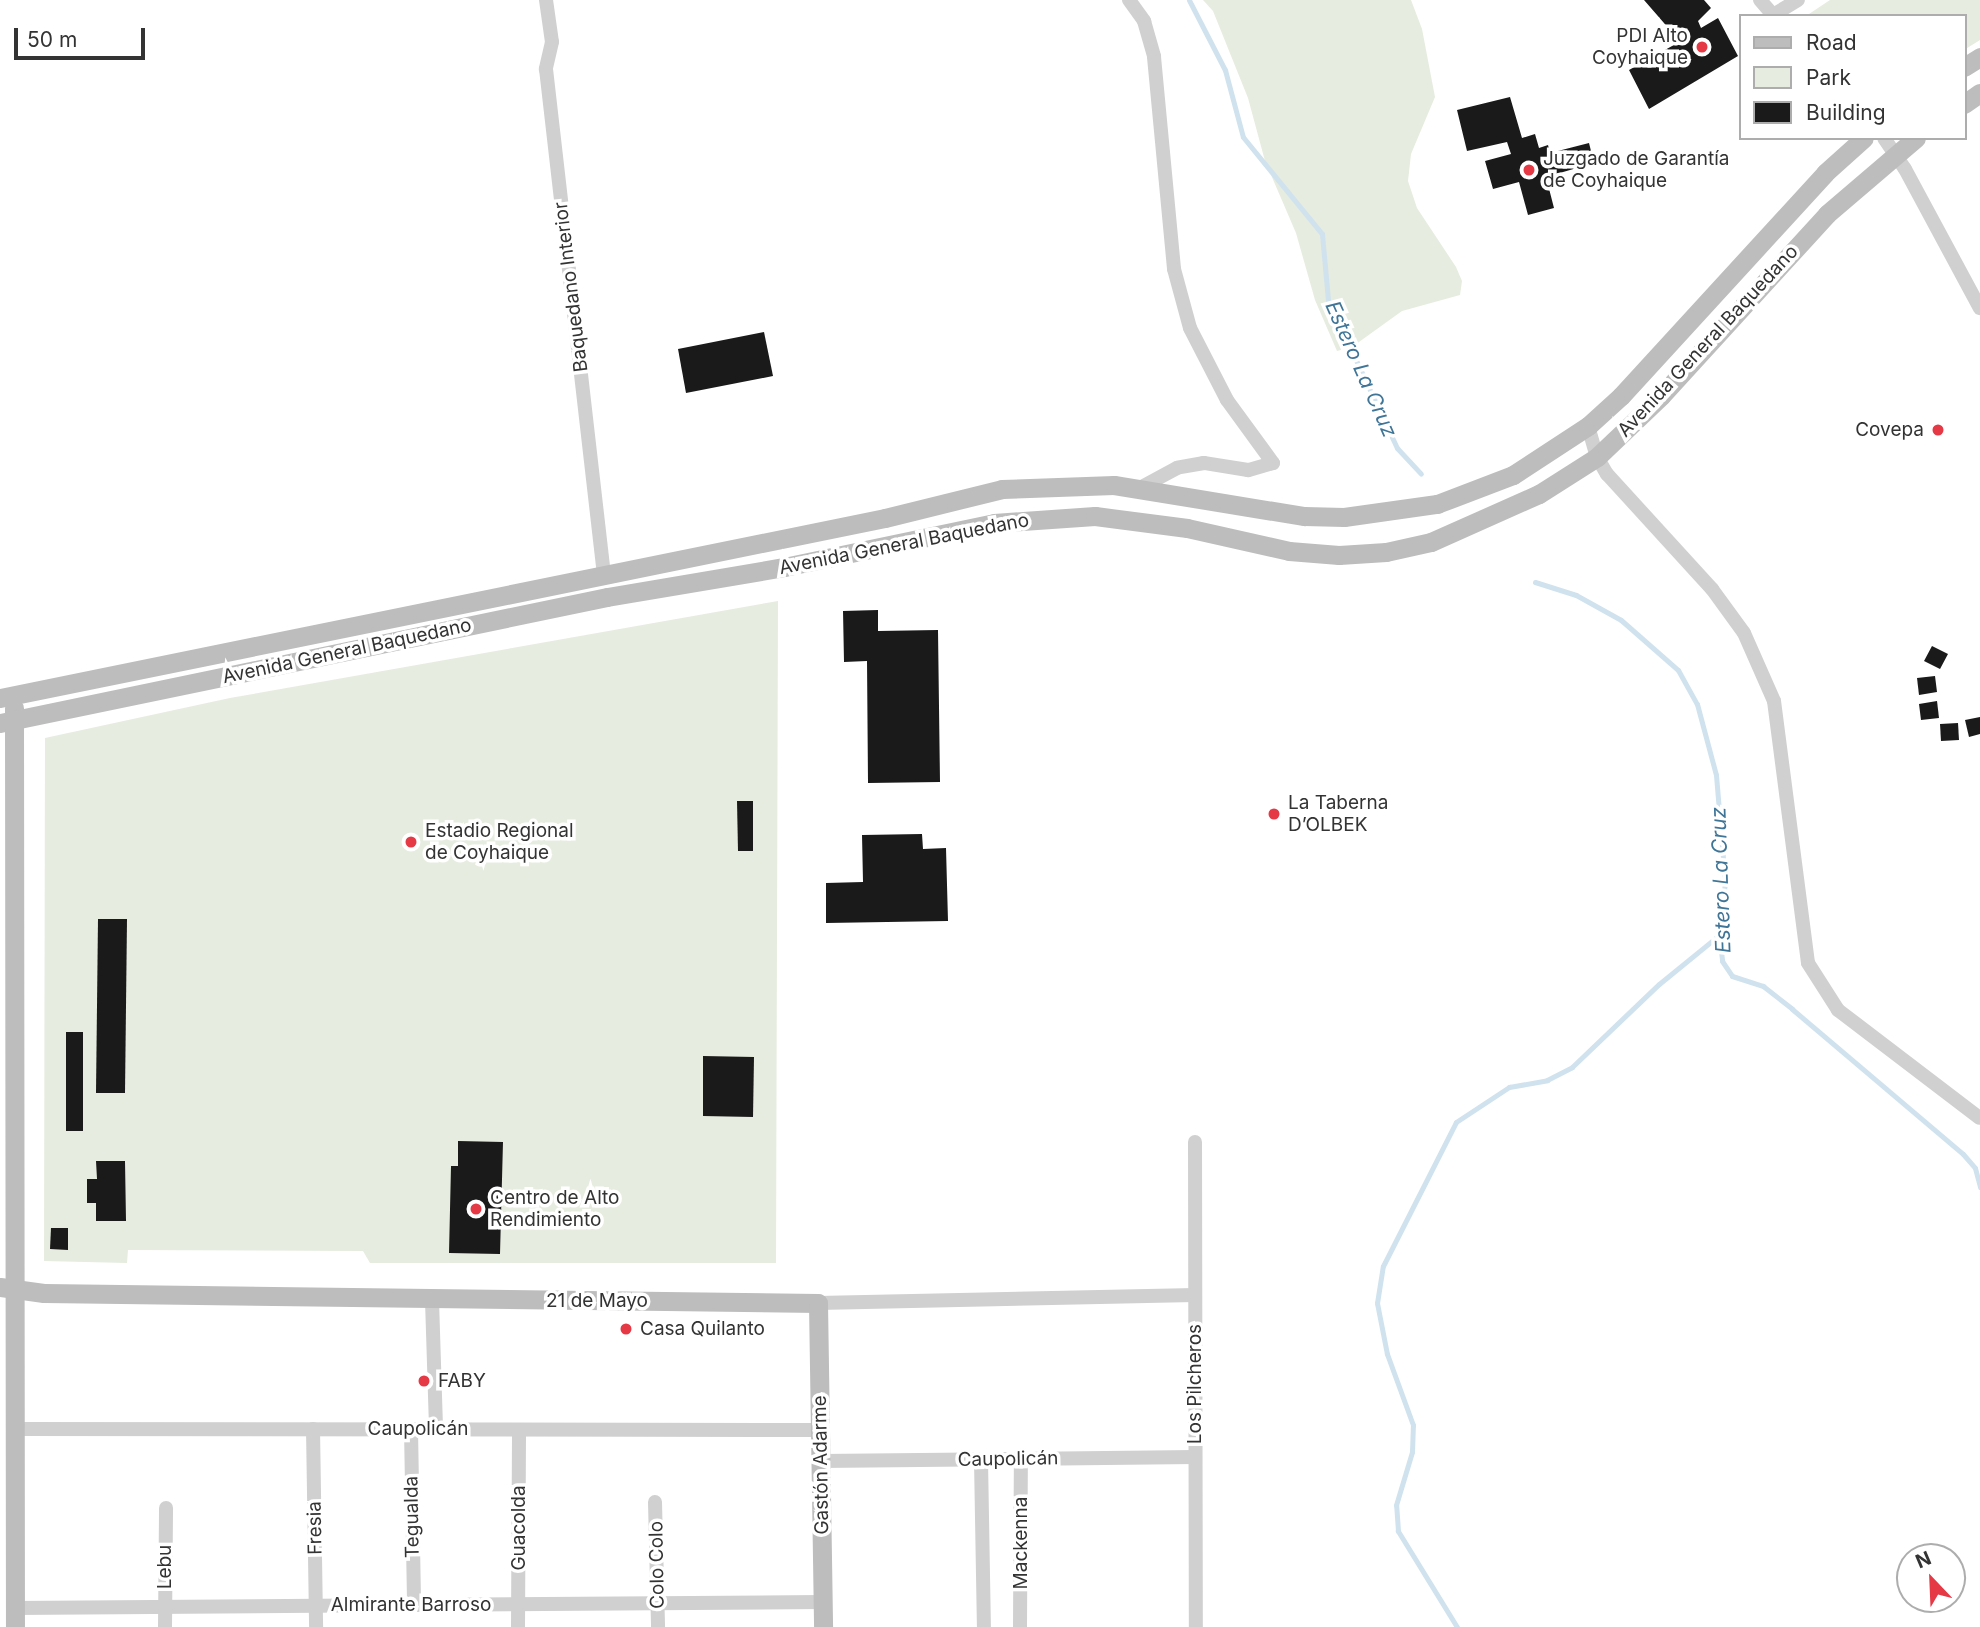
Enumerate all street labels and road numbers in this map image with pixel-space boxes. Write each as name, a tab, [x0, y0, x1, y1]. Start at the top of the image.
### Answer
street label: Baquedano Interior	[549, 201, 593, 373]
street label: Avenida General Baquedano	[1613, 240, 1803, 442]
street label: Avenida General Baquedano	[777, 509, 1031, 579]
street label: Avenida General Baquedano	[220, 613, 474, 689]
street label: 21 de Mayo	[546, 1290, 648, 1312]
street label: Los Pilcheros	[1184, 1324, 1206, 1444]
street label: Gastón Adarme	[808, 1395, 834, 1535]
street label: Caupolicán	[368, 1418, 468, 1440]
street label: Caupolicán	[957, 1447, 1059, 1471]
street label: Tegualda	[400, 1476, 424, 1558]
street label: Guacolda	[508, 1485, 530, 1571]
street label: Mackenna	[1010, 1497, 1032, 1589]
street label: Fresia	[303, 1501, 327, 1555]
street label: Colo Colo	[645, 1521, 669, 1609]
street label: Lebu	[154, 1545, 176, 1589]
street label: Almirante Barroso	[331, 1594, 491, 1616]

